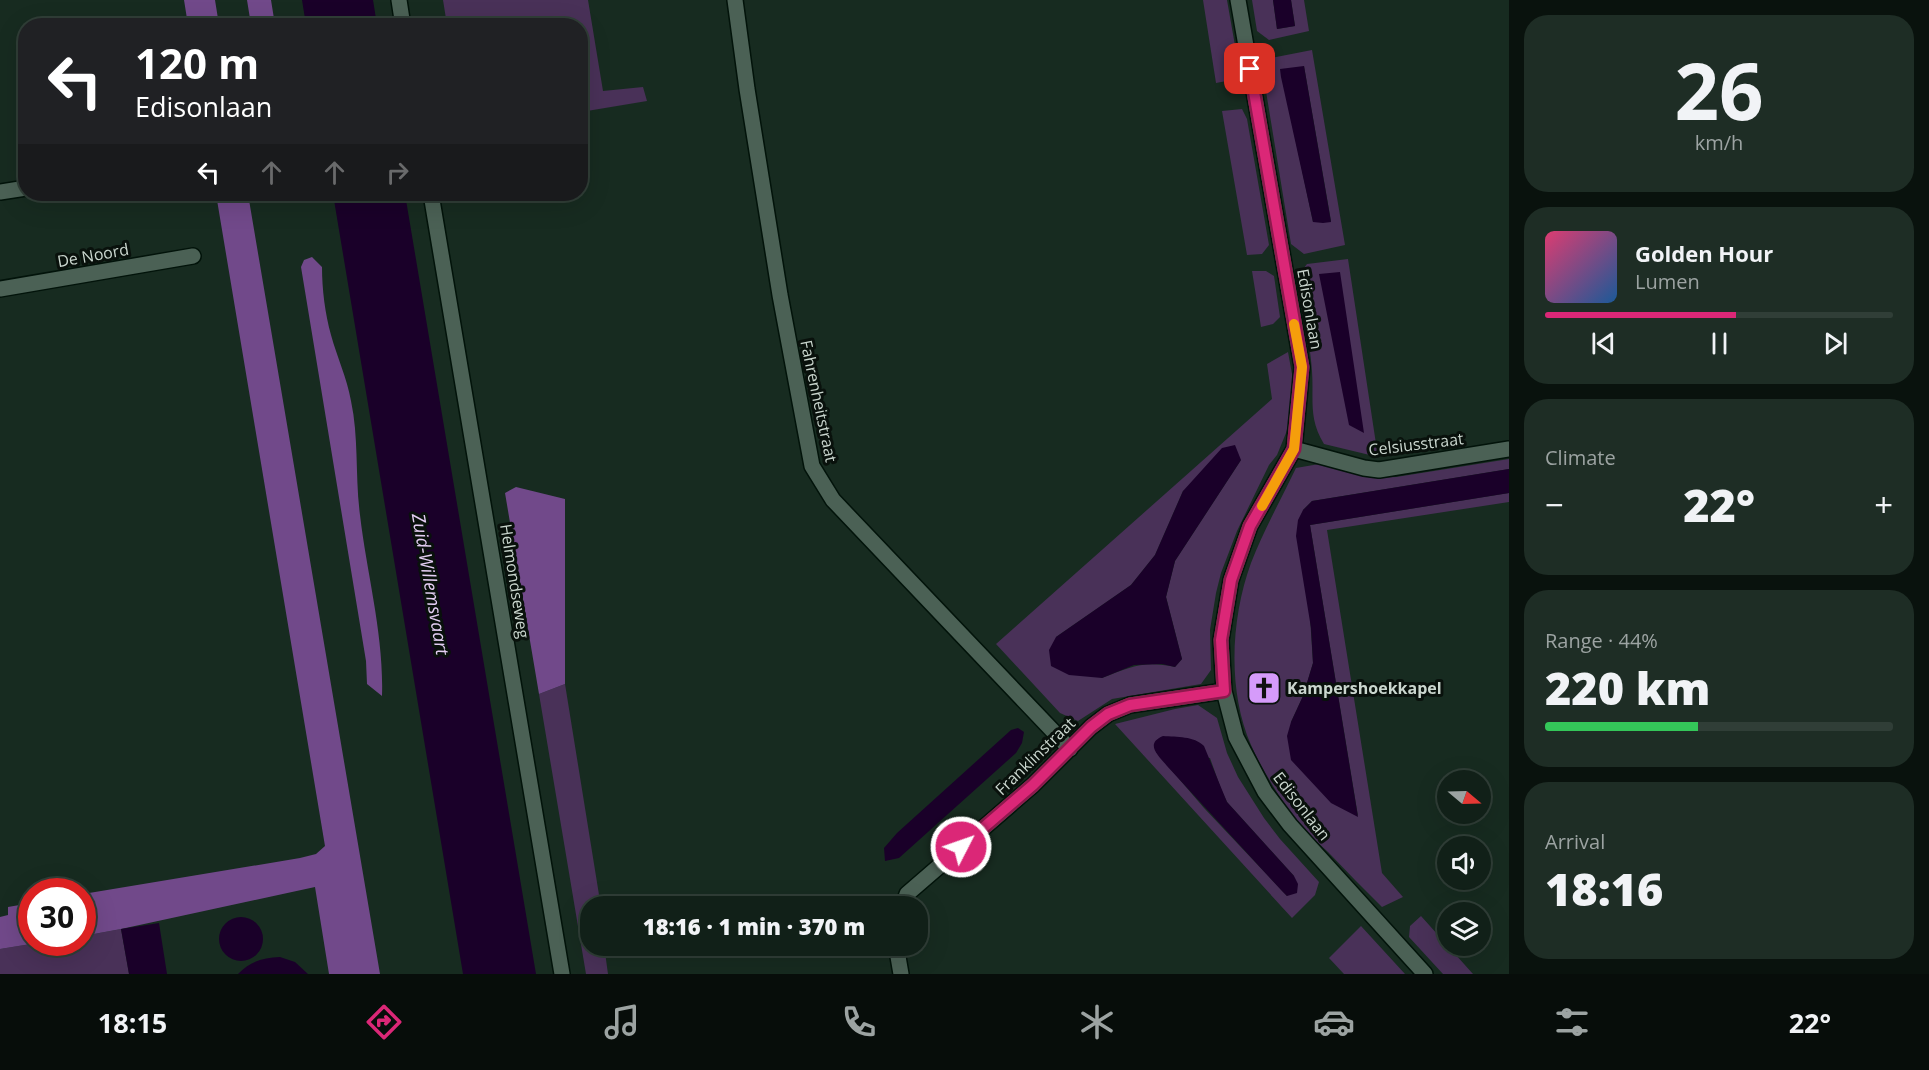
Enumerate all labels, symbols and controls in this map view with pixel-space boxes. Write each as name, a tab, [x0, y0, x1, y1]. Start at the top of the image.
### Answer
text: 120 m	[135, 34, 259, 91]
text: 26	[1674, 37, 1764, 143]
icon: left	[36, 42, 114, 120]
pin	[1224, 43, 1275, 94]
icon: arrive	[1233, 52, 1266, 85]
text: Edisonlaan	[135, 88, 272, 125]
text: km/h	[1695, 129, 1743, 156]
icon: left	[192, 156, 225, 189]
icon: ahead	[255, 156, 288, 189]
icon: ahead	[318, 156, 351, 189]
icon: right	[381, 156, 414, 189]
street label: De Noord	[55, 238, 131, 272]
text: Golden Hour	[1635, 238, 1773, 268]
street label: Edisonlaan	[1292, 267, 1328, 351]
text: Lumen	[1635, 268, 1700, 295]
icon: previous	[1587, 327, 1620, 360]
icon: pause	[1703, 327, 1736, 360]
icon: next	[1819, 327, 1852, 360]
street label: Fahrenheitstraat	[795, 338, 843, 464]
street label: Celsiusstraat	[1367, 427, 1465, 461]
text: Climate	[1545, 444, 1616, 471]
text: 22°	[1683, 474, 1755, 535]
text: −	[1545, 482, 1564, 527]
text: +	[1874, 482, 1893, 527]
water label: Zuid-Willemsvaart	[407, 510, 455, 658]
street label: Helmondseweg	[495, 522, 535, 640]
text: Range · 44%	[1545, 627, 1658, 654]
text: 220 km	[1545, 657, 1710, 718]
church icon: Kampershoekkapel	[1246, 670, 1282, 706]
place label: Kampershoekkapel	[1287, 677, 1442, 699]
street label: Franklinstraat	[990, 712, 1080, 800]
street label: Edisonlaan	[1268, 767, 1336, 845]
north arrow	[1437, 770, 1491, 824]
map controls	[1437, 770, 1491, 956]
position arrow	[929, 815, 993, 879]
text: Arrival	[1545, 828, 1605, 855]
button: sound	[1437, 836, 1491, 890]
text: 18:16	[1545, 858, 1663, 919]
speed limit sign: 30	[18, 878, 96, 956]
button: layers	[1437, 902, 1491, 956]
text: 18:16 · 1 min · 370 m	[643, 911, 865, 941]
icon: directions	[363, 1001, 405, 1043]
icon: music	[601, 1001, 643, 1043]
icon: phone	[838, 1001, 880, 1043]
icon: climate	[1076, 1001, 1118, 1043]
icon: car	[1313, 1001, 1355, 1043]
icon: filters	[1551, 1001, 1593, 1043]
text: 18:15	[98, 1004, 167, 1041]
text: 22°	[1789, 1004, 1831, 1041]

